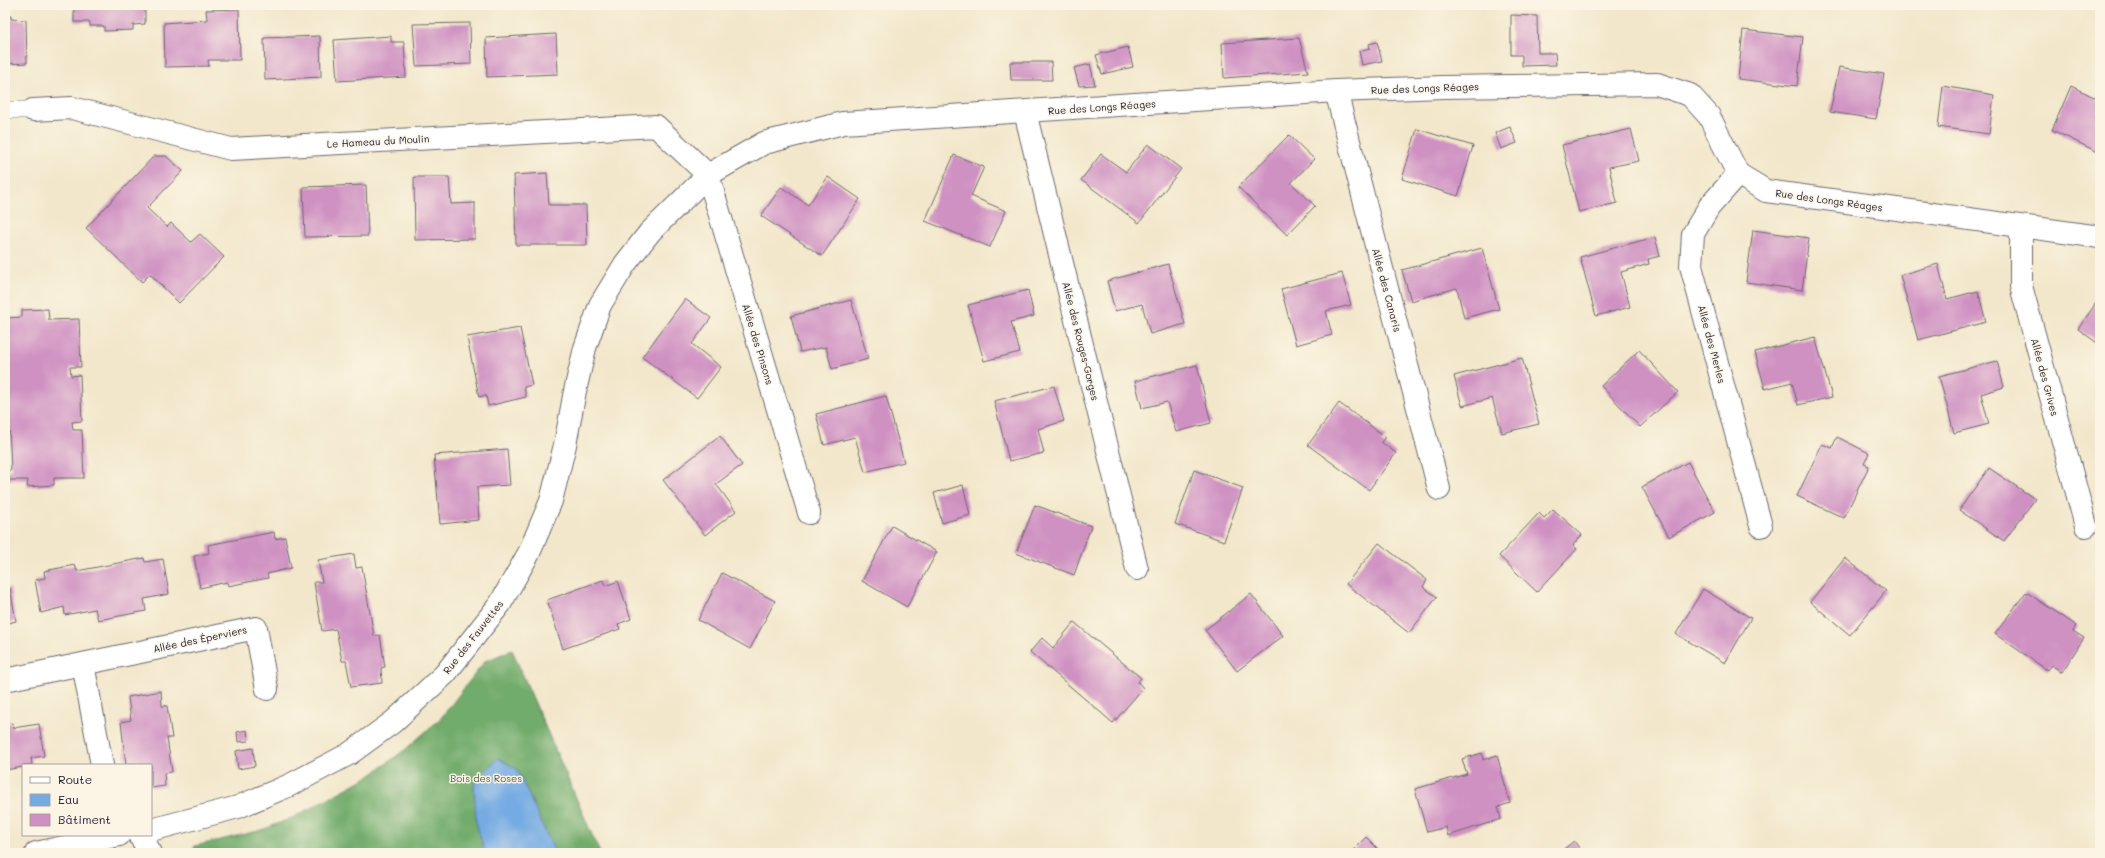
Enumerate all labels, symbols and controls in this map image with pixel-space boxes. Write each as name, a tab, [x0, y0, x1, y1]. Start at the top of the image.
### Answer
street label: Rue des Longs Réages	[1371, 79, 1479, 97]
street label: Rue des Longs Réages	[1048, 96, 1157, 118]
street label: Le Hameau du Moulin	[326, 131, 430, 151]
street label: Rue des Longs Réages	[1774, 186, 1884, 214]
street label: Allée des Canaris	[1369, 247, 1405, 334]
street label: Allée des Rouges-Gorges	[1059, 280, 1103, 402]
street label: Allée des Pinsons	[739, 302, 777, 386]
street label: Allée des Merles	[1695, 303, 1729, 385]
street label: Allée des Grives	[2028, 337, 2062, 418]
street label: Rue des Fauvettes	[440, 597, 506, 677]
street label: Allée des Éperviers	[152, 622, 248, 656]
legend	[22, 764, 152, 836]
text: Route	[58, 771, 92, 787]
park label: Bois des Roses	[450, 771, 522, 785]
text: Eau	[58, 791, 79, 807]
text: Bâtiment	[58, 811, 111, 827]

